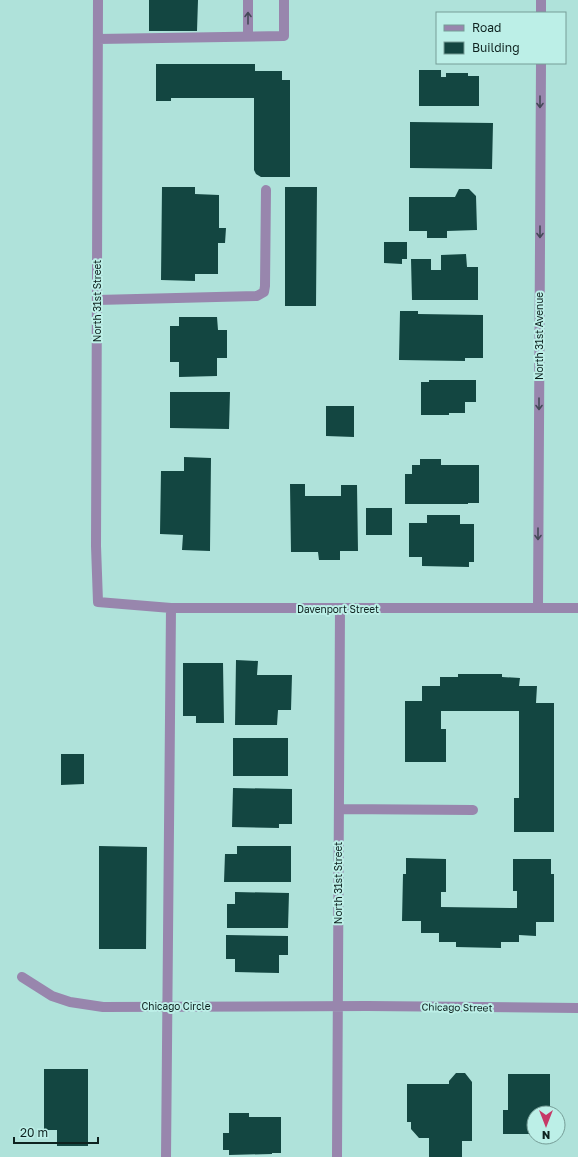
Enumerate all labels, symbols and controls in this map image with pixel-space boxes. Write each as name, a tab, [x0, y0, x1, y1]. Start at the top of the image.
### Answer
one-way arrow	[244, 12, 252, 25]
legend	[436, 12, 566, 64]
text: Road	[472, 20, 501, 35]
text: Building	[472, 40, 520, 55]
one-way arrow	[537, 95, 544, 108]
one-way arrow	[536, 225, 544, 238]
street label: North 31st Street	[91, 260, 103, 342]
street label: North 31st Avenue	[533, 292, 545, 380]
one-way arrow	[535, 397, 543, 410]
one-way arrow	[534, 527, 542, 540]
street label: Davenport Street	[297, 603, 379, 615]
street label: North 31st Street	[332, 842, 344, 924]
street label: Chicago Circle	[141, 1000, 211, 1012]
street label: Chicago Street	[421, 1000, 493, 1014]
north arrow	[526, 1105, 566, 1145]
scale bar	[14, 1119, 98, 1145]
text: 20 m	[20, 1125, 48, 1140]
text: N	[542, 1129, 550, 1142]

